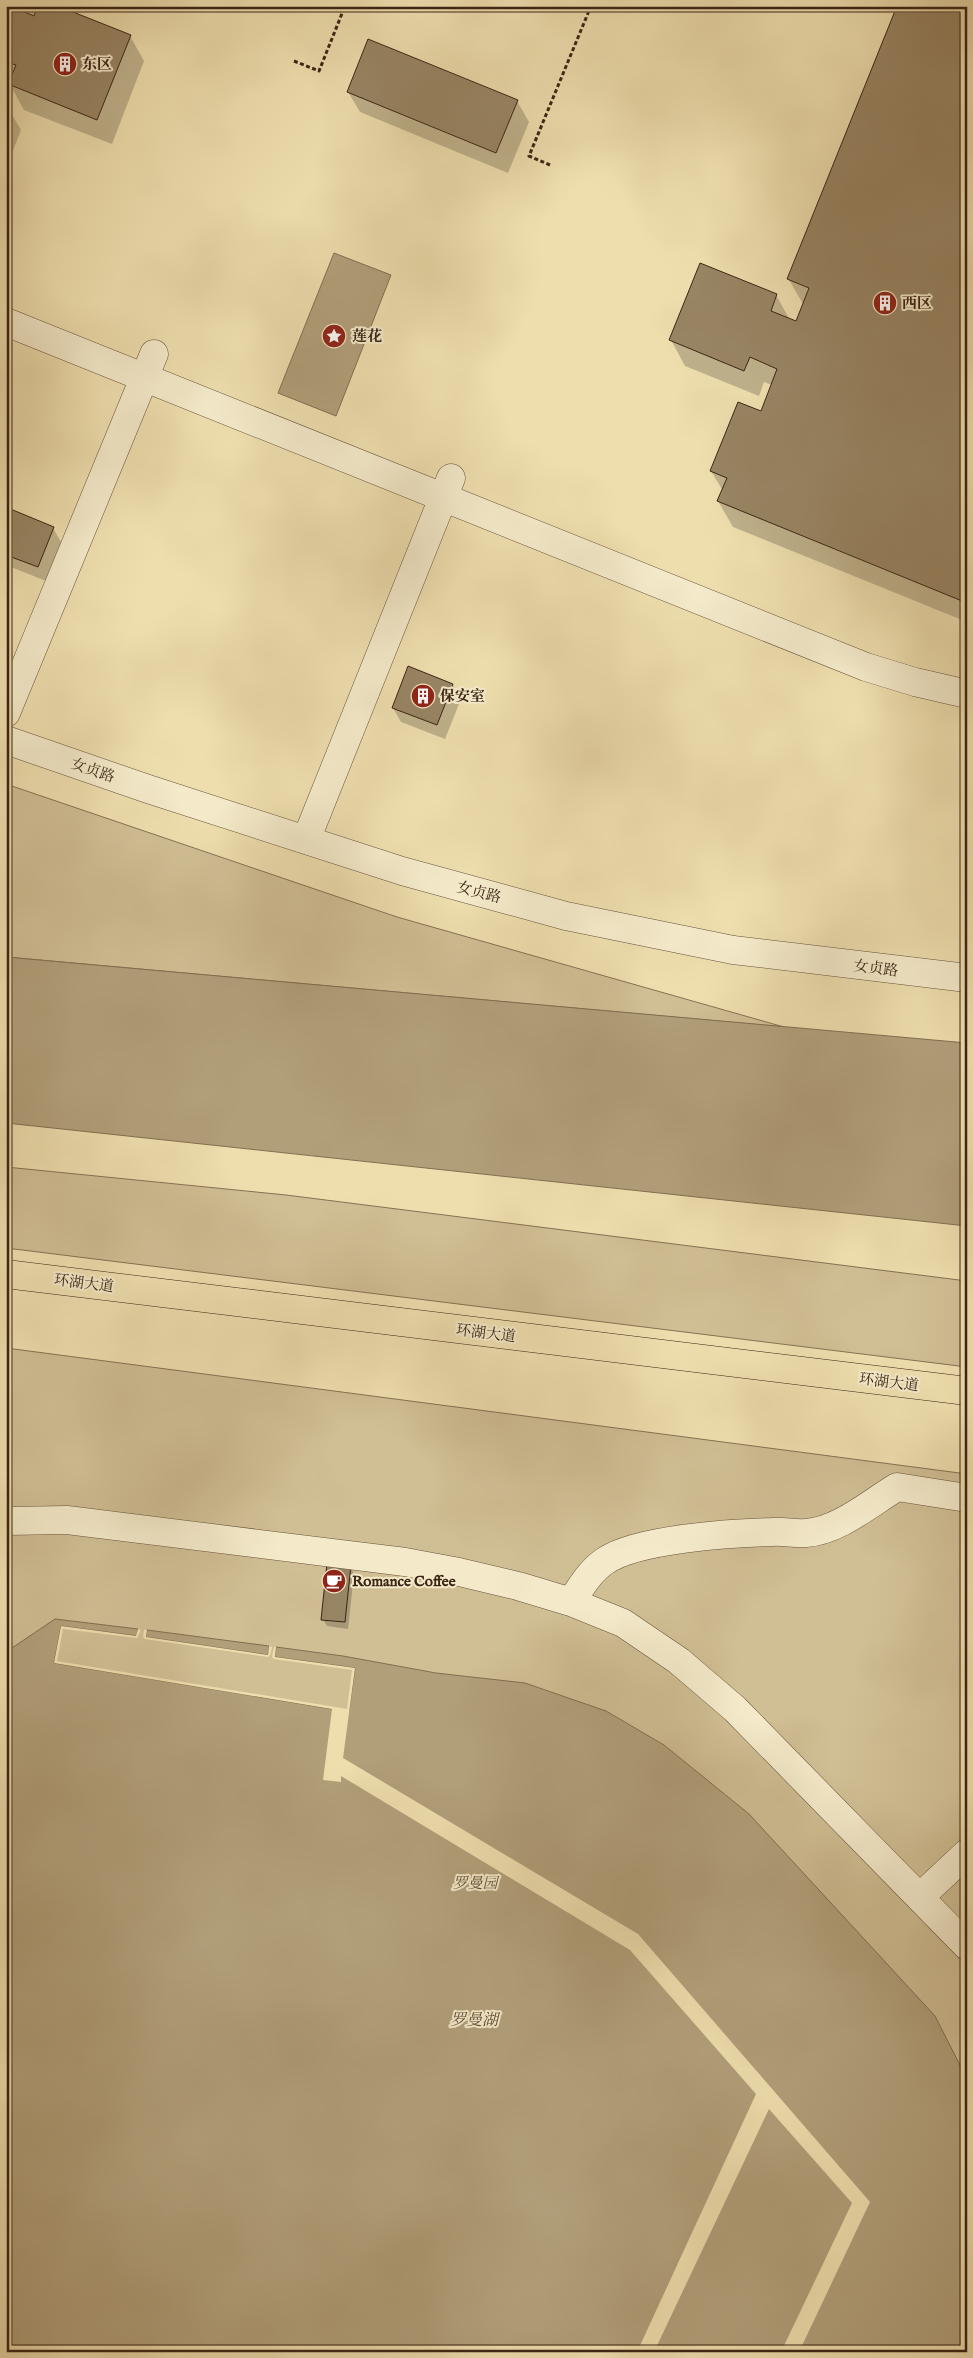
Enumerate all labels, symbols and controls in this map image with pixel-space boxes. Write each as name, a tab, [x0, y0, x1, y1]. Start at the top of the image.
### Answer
building icon: 东区	[52, 51, 78, 77]
place label: 东区	[82, 55, 112, 74]
building icon: 西区	[872, 290, 898, 316]
place label: 西区	[902, 294, 932, 313]
place icon: 莲花	[321, 323, 347, 349]
place label: 莲花	[352, 327, 382, 346]
building icon: 保安室	[410, 683, 436, 709]
place label: 保安室	[440, 687, 485, 706]
street label: 女贞路	[68, 754, 117, 787]
street label: 女贞路	[455, 877, 503, 907]
street label: 女贞路	[852, 956, 899, 981]
street label: 环湖大道	[53, 1270, 115, 1297]
street label: 环湖大道	[455, 1320, 517, 1347]
street label: 环湖大道	[858, 1369, 920, 1396]
cafe icon: Romance Coffee	[321, 1568, 347, 1594]
place label: Romance Coffee	[352, 1572, 456, 1591]
park label: 罗曼园	[452, 1874, 499, 1893]
water label: 罗曼湖	[450, 2011, 501, 2031]

